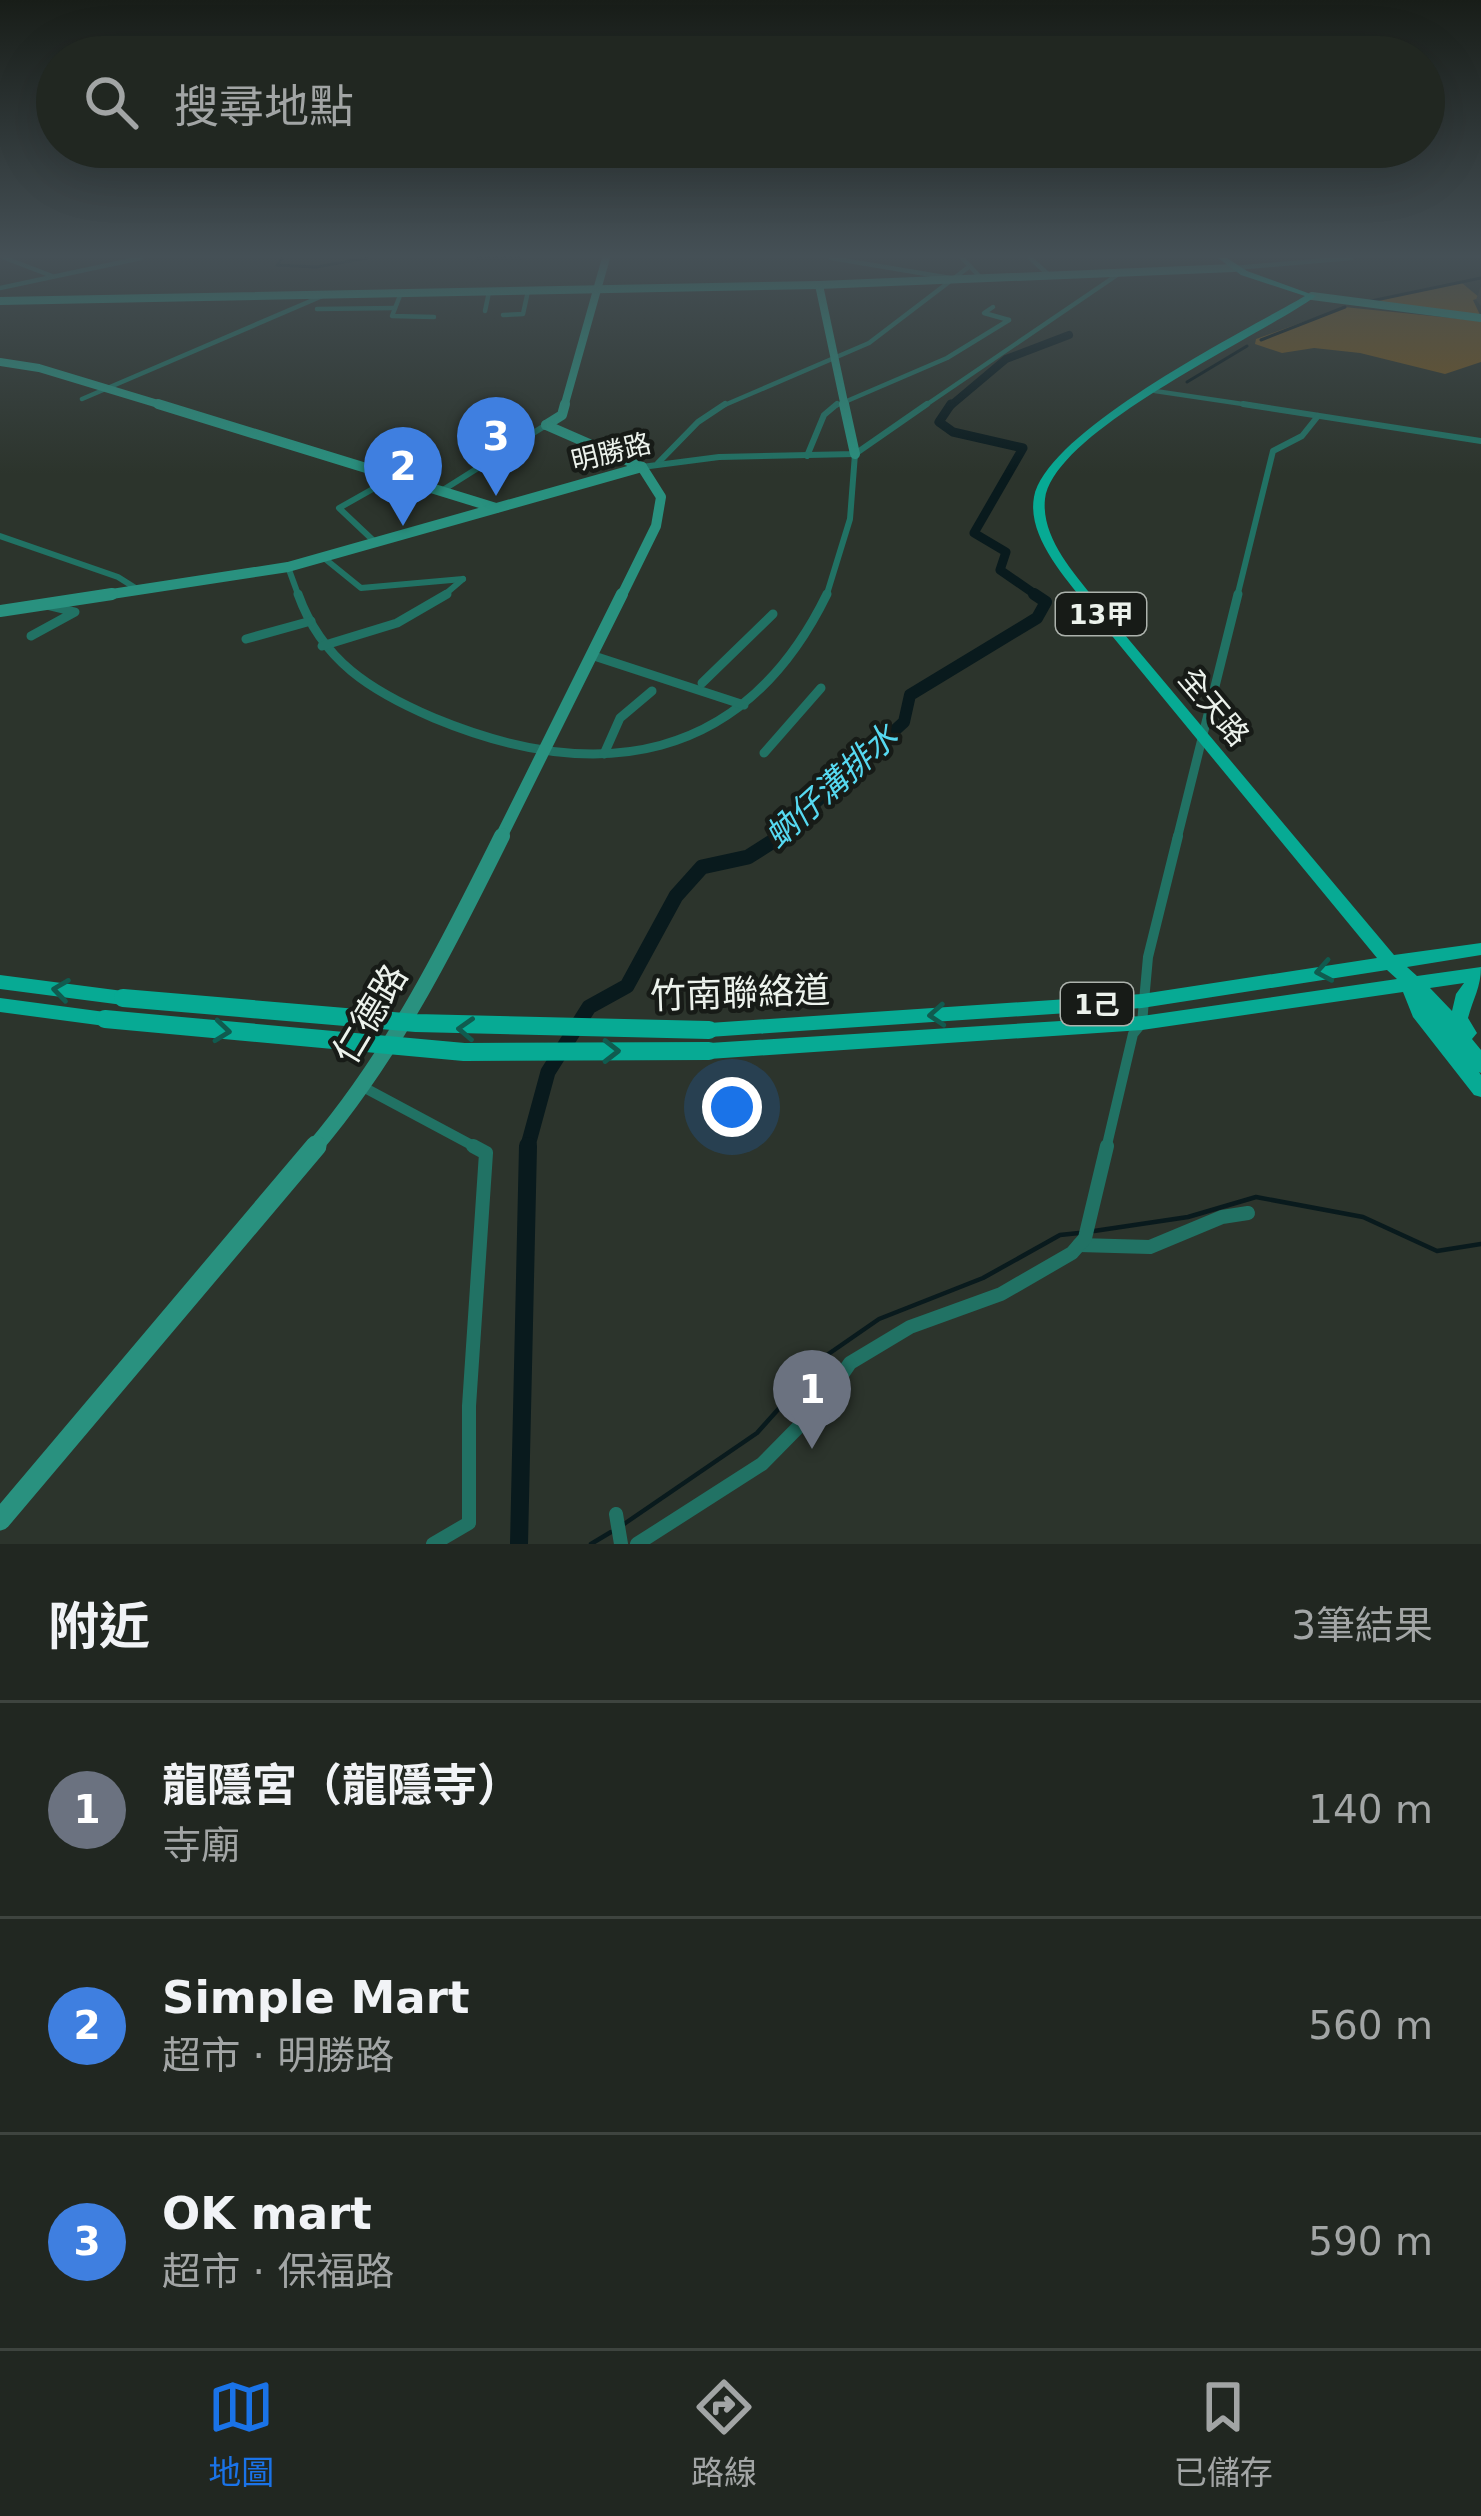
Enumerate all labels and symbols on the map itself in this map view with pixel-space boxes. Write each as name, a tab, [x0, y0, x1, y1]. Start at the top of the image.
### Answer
pin: 3	[457, 397, 535, 496]
pin: 2	[364, 427, 442, 526]
street label: 明勝路	[568, 427, 654, 477]
road number: 13甲	[1056, 593, 1146, 635]
street label: 全天路	[1172, 661, 1256, 753]
water label: 蚋仔溝排水	[757, 715, 907, 856]
street label: 仁德路	[325, 957, 415, 1071]
one-way arrow	[1314, 957, 1334, 982]
street label: 竹南聯絡道	[649, 969, 831, 1017]
one-way arrow	[51, 978, 71, 1004]
road number: 1己	[1061, 983, 1133, 1025]
one-way arrow	[927, 1002, 946, 1028]
one-way arrow	[456, 1016, 475, 1042]
one-way arrow	[213, 1018, 232, 1043]
one-way arrow	[603, 1038, 621, 1064]
your location	[702, 1077, 762, 1137]
pin: 1	[773, 1350, 851, 1449]

